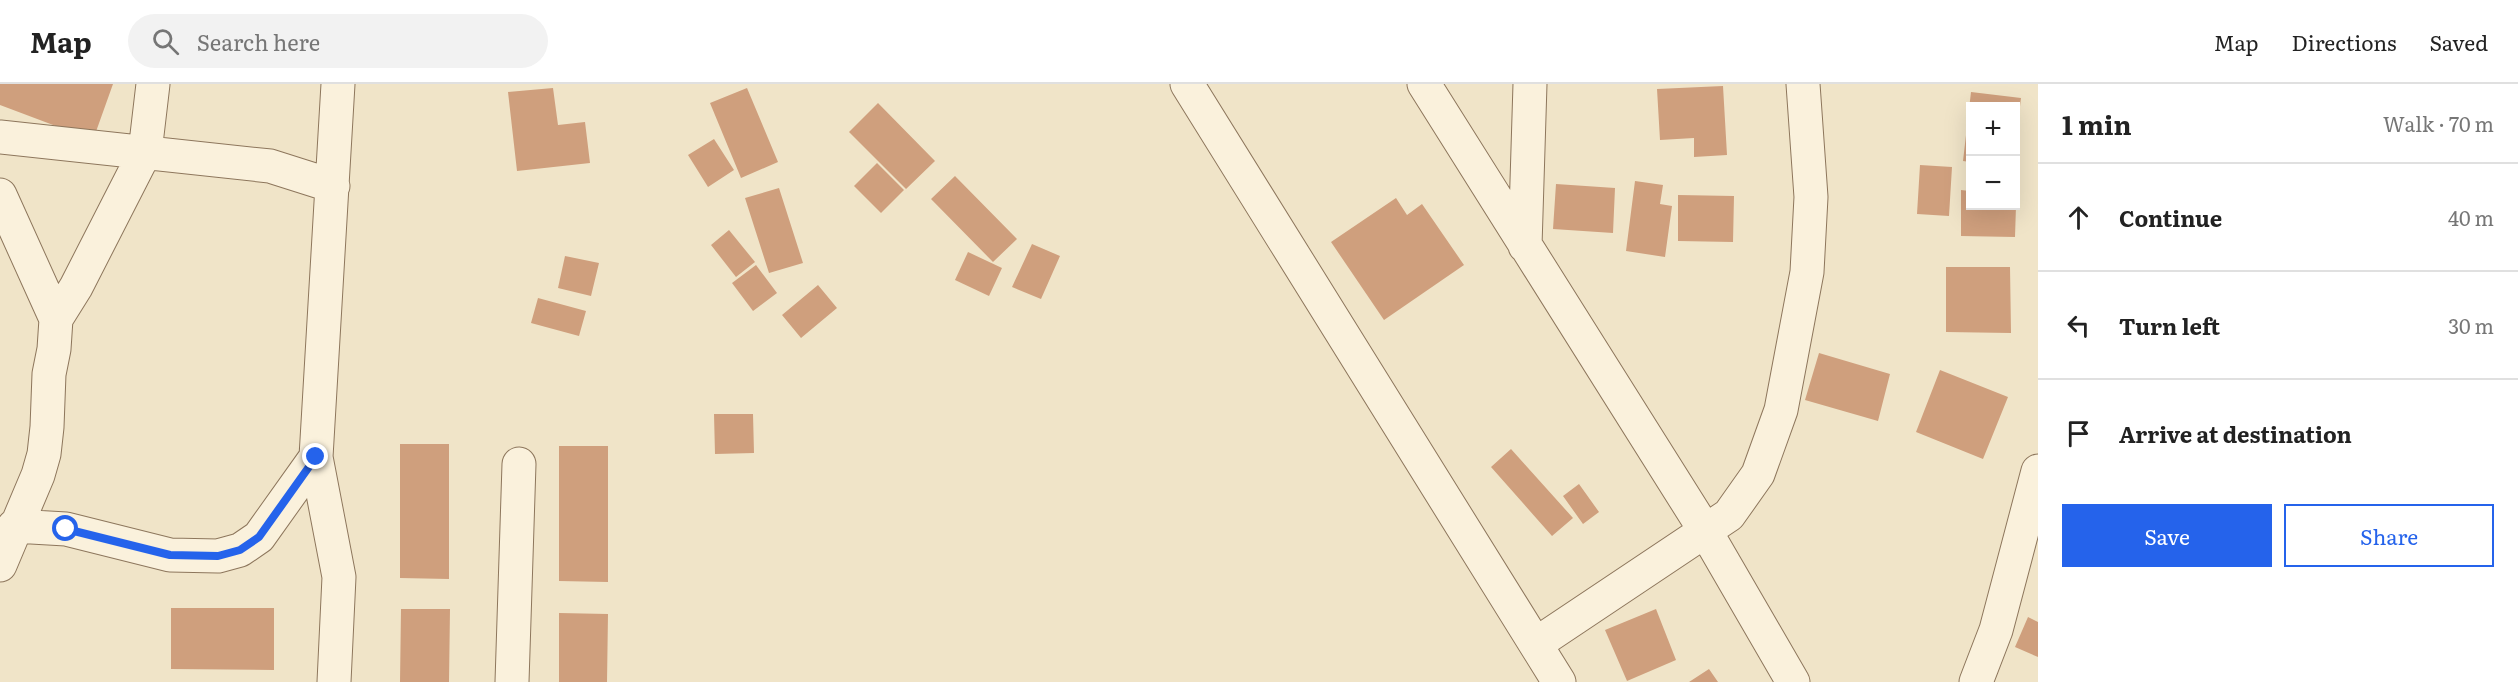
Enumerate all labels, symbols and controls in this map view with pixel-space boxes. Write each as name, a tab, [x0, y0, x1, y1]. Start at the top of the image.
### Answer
search box	[128, 14, 548, 68]
text: Map	[30, 20, 92, 62]
icon: search	[149, 25, 182, 58]
text: Search here	[197, 25, 320, 58]
text: Map	[2214, 26, 2259, 57]
text: Directions	[2292, 26, 2397, 57]
text: Saved	[2430, 26, 2488, 57]
map controls	[1966, 102, 2020, 210]
button: +	[1966, 102, 2020, 156]
text: 1 min	[2062, 104, 2131, 143]
text: Walk · 70 m	[2383, 108, 2494, 138]
button: −	[1966, 156, 2020, 210]
icon: ahead	[2062, 201, 2095, 234]
text: Continue	[2119, 201, 2222, 234]
text: 40 m	[2448, 202, 2494, 232]
icon: left	[2062, 309, 2095, 342]
text: Turn left	[2119, 309, 2220, 342]
text: 30 m	[2448, 310, 2494, 340]
icon: arrive	[2062, 417, 2095, 450]
text: Arrive at destination	[2119, 417, 2352, 450]
route end	[302, 443, 328, 469]
button: Save	[2062, 504, 2272, 567]
button: Share	[2284, 504, 2494, 567]
route start	[52, 515, 78, 541]

